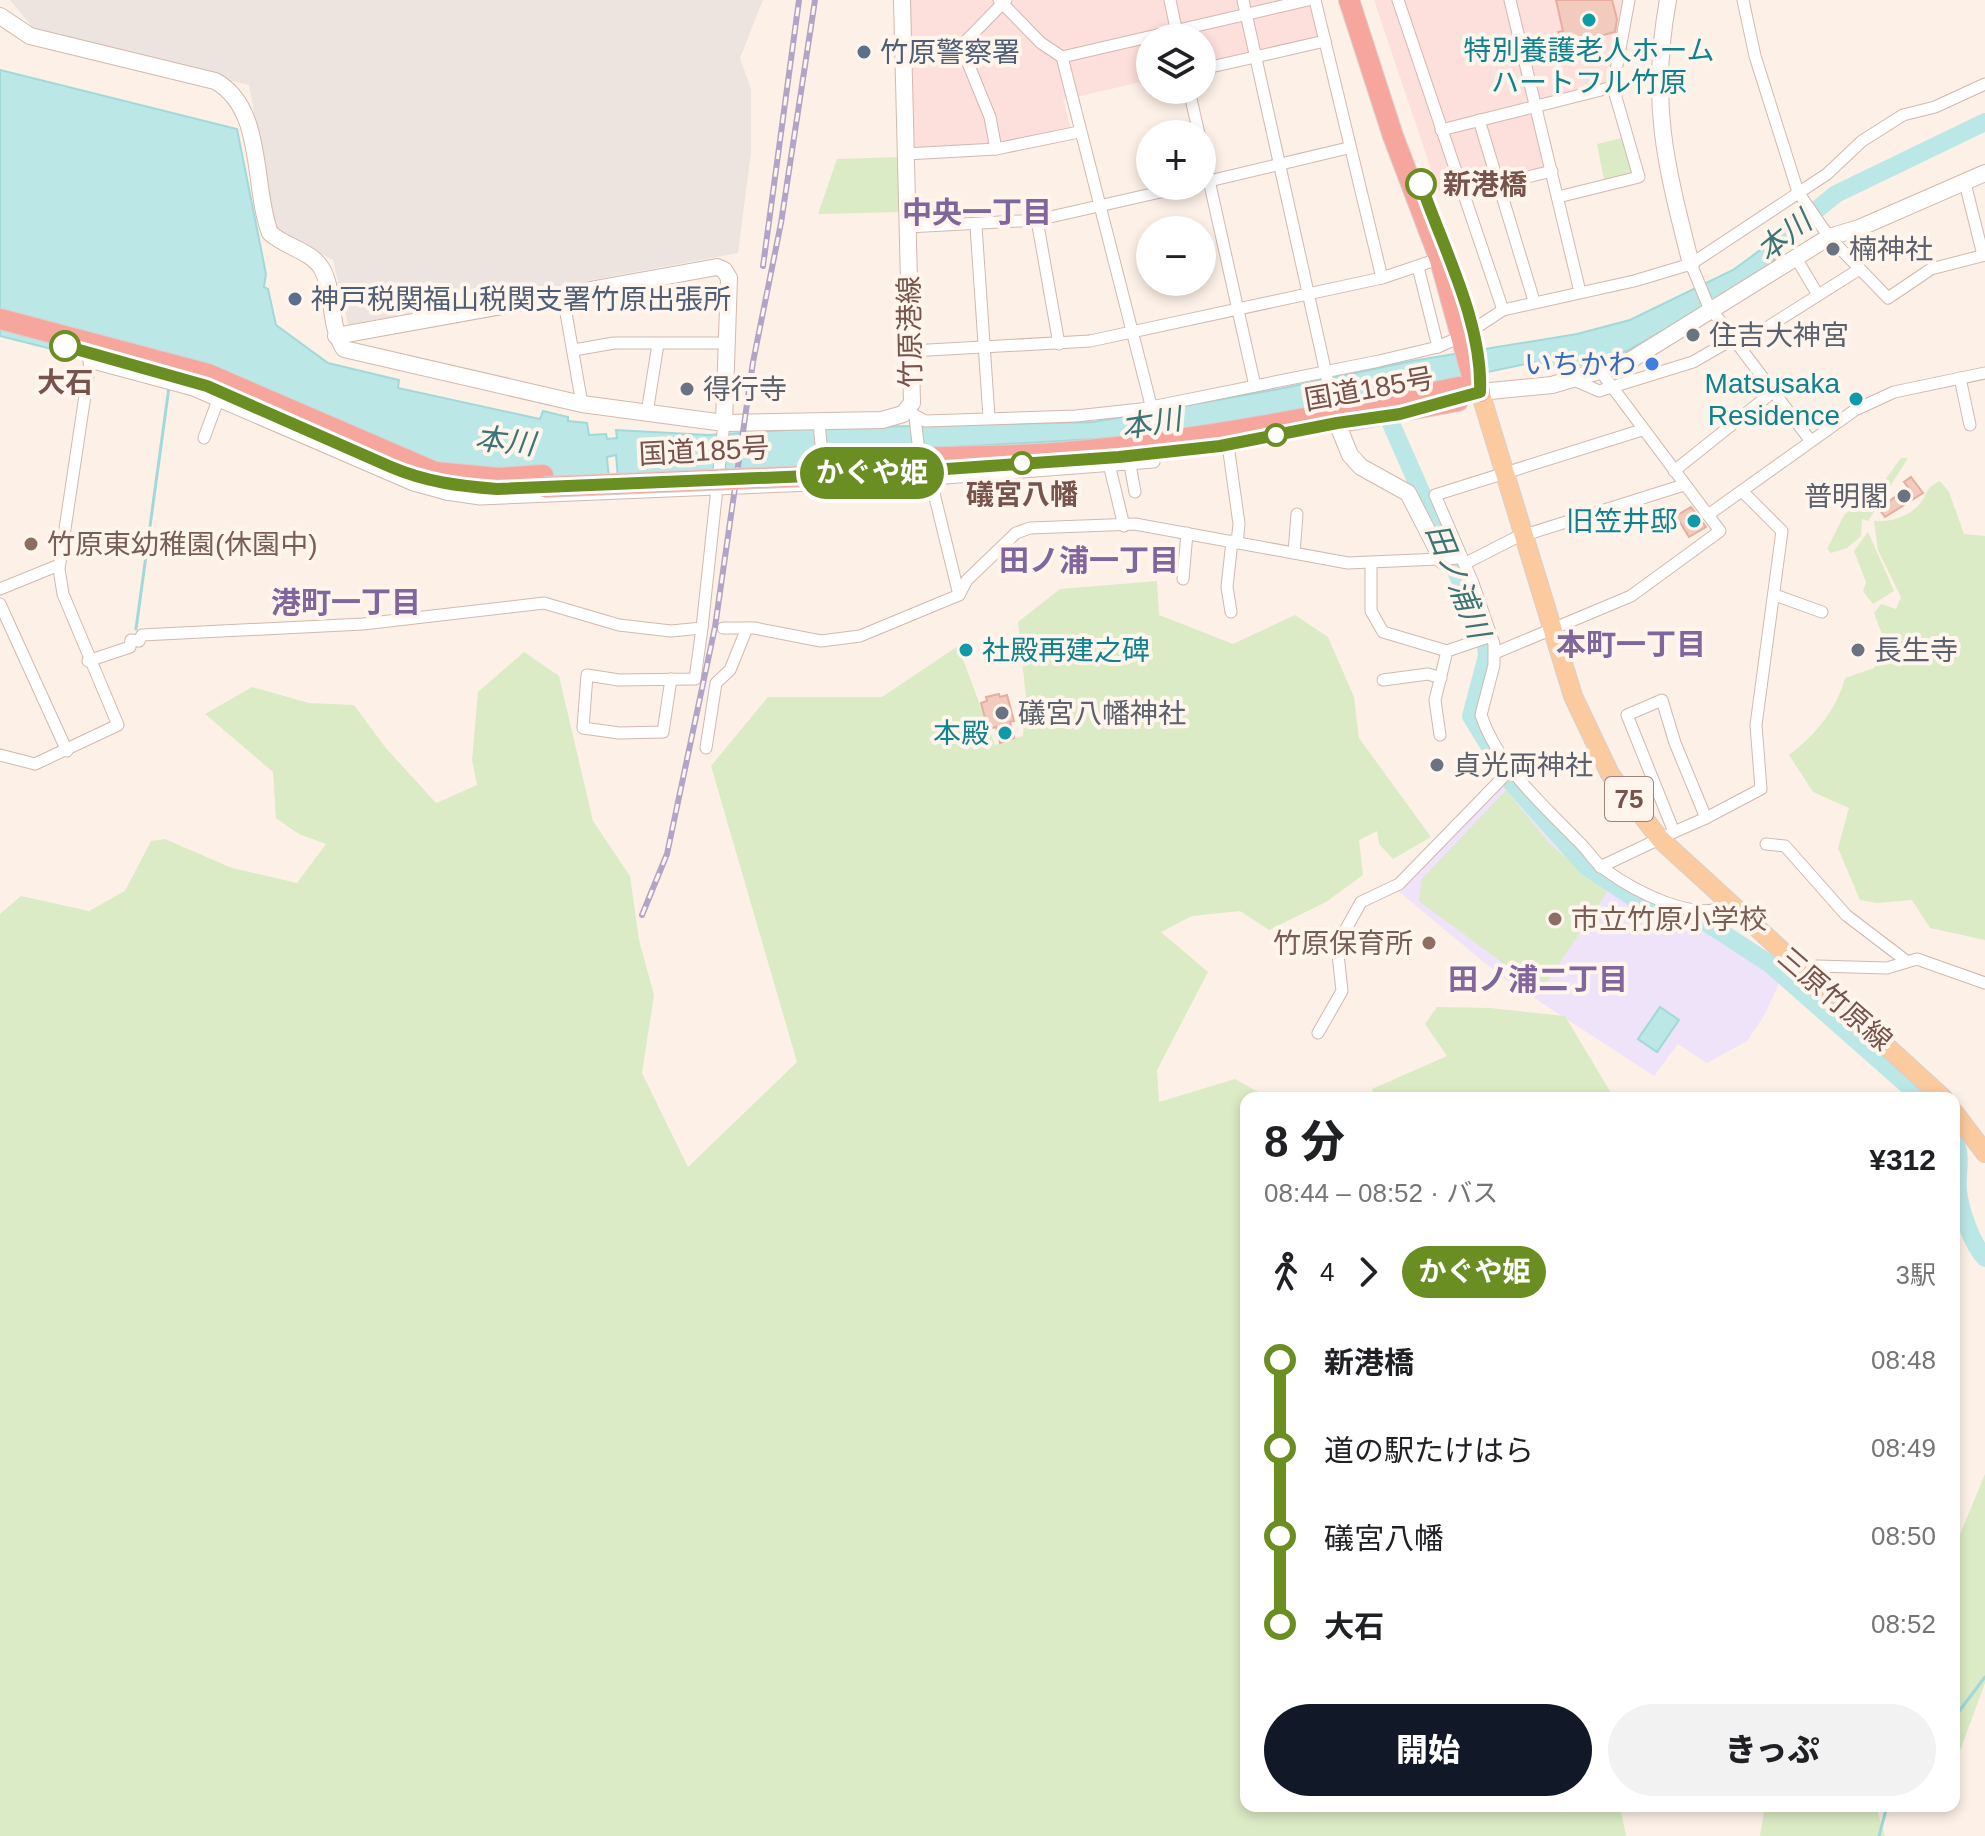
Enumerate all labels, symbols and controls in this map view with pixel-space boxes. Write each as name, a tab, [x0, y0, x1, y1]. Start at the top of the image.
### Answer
marker: 特別養護老人ホーム ハートフル竹原	[1580, 11, 1598, 29]
map controls	[1136, 24, 1216, 296]
button: layers	[1136, 24, 1216, 104]
place label: 特別養護老人ホーム ハートフル竹原	[1463, 35, 1715, 98]
place label: 竹原警察署	[880, 37, 1020, 68]
marker: 竹原警察署	[855, 43, 873, 61]
button: +	[1136, 120, 1216, 200]
marker: 新港橋	[1406, 169, 1436, 199]
place label: 新港橋	[1443, 169, 1527, 200]
district label: 中央一丁目	[902, 196, 1052, 229]
water label: 本川	[1750, 202, 1820, 268]
button: −	[1136, 216, 1216, 296]
place label: 楠神社	[1849, 234, 1933, 265]
marker: 楠神社	[1824, 240, 1842, 258]
street label: 竹原港線	[894, 276, 926, 388]
place label: 神戸税関福山税関支署竹原出張所	[311, 284, 731, 315]
marker: 神戸税関福山税関支署竹原出張所	[286, 290, 304, 308]
place label: 住吉大神宮	[1709, 320, 1849, 351]
marker: 住吉大神宮	[1684, 326, 1702, 344]
marker: 大石	[50, 331, 80, 361]
place label: いちかわ	[1524, 349, 1636, 380]
marker: いちかわ	[1643, 355, 1661, 373]
street label: 国道185号	[1302, 362, 1436, 416]
place label: 大石	[37, 367, 93, 398]
place label: Matsusaka Residence	[1705, 368, 1840, 431]
place label: 得行寺	[703, 374, 787, 405]
marker: 得行寺	[678, 380, 696, 398]
marker: Matsusaka Residence	[1847, 390, 1865, 408]
water label: 本川	[1119, 402, 1186, 444]
water label: 本川	[473, 421, 540, 461]
unlabelled marker	[1265, 424, 1287, 446]
street label: 国道185号	[638, 432, 770, 470]
line badge: かぐや姫	[816, 447, 928, 499]
marker: 礒宮八幡	[1011, 452, 1033, 474]
text: かぐや姫	[816, 457, 928, 488]
place label: 礒宮八幡	[966, 479, 1078, 510]
place label: 普明閣	[1804, 481, 1888, 512]
marker: 普明閣	[1895, 487, 1913, 505]
place label: 旧笠井邸	[1566, 506, 1678, 537]
marker: 旧笠井邸	[1685, 512, 1703, 530]
water label: 田ノ浦川	[1420, 519, 1497, 646]
place label: 竹原東幼稚園(休園中)	[47, 529, 318, 560]
marker: 竹原東幼稚園(休園中)	[22, 535, 40, 553]
district label: 田ノ浦一丁目	[999, 544, 1179, 577]
district label: 港町一丁目	[271, 586, 421, 619]
district label: 本町一丁目	[1556, 628, 1706, 661]
place label: 社殿再建之碑	[982, 635, 1150, 666]
place label: 長生寺	[1874, 635, 1958, 666]
marker: 社殿再建之碑	[957, 641, 975, 659]
marker: 長生寺	[1849, 641, 1867, 659]
place label: 礒宮八幡神社	[1018, 698, 1186, 729]
marker: 礒宮八幡神社	[993, 704, 1011, 722]
place label: 本殿	[933, 718, 989, 749]
marker: 本殿	[996, 724, 1014, 742]
place label: 貞光両神社	[1453, 750, 1593, 781]
marker: 貞光両神社	[1428, 756, 1446, 774]
road number: 75	[1605, 777, 1653, 821]
place label: 市立竹原小学校	[1571, 904, 1767, 935]
marker: 市立竹原小学校	[1546, 910, 1564, 928]
place label: 竹原保育所	[1273, 928, 1413, 959]
marker: 竹原保育所	[1420, 934, 1438, 952]
street label: 三原竹原線	[1772, 941, 1898, 1057]
district label: 田ノ浦二丁目	[1448, 963, 1628, 996]
text: 8 分	[1264, 1117, 1345, 1166]
text: ¥312	[1869, 1143, 1936, 1176]
text: 08:44 – 08:52 · バス	[1264, 1178, 1498, 1208]
icon: walk	[1264, 1250, 1308, 1294]
icon: forward	[1346, 1250, 1390, 1294]
text: かぐや姫	[1418, 1256, 1530, 1287]
text: 4	[1320, 1257, 1334, 1287]
text: 3駅	[1896, 1260, 1936, 1290]
text: 08:48	[1871, 1345, 1936, 1375]
text: 新港橋	[1324, 1346, 1414, 1379]
text: 08:49	[1871, 1433, 1936, 1463]
text: 道の駅たけはら	[1324, 1434, 1534, 1467]
text: 08:50	[1871, 1521, 1936, 1551]
text: 礒宮八幡	[1324, 1522, 1444, 1555]
text: 08:52	[1871, 1609, 1936, 1639]
text: 大石	[1324, 1610, 1384, 1643]
button: 開始	[1264, 1704, 1592, 1796]
button: きっぷ	[1608, 1704, 1936, 1796]

